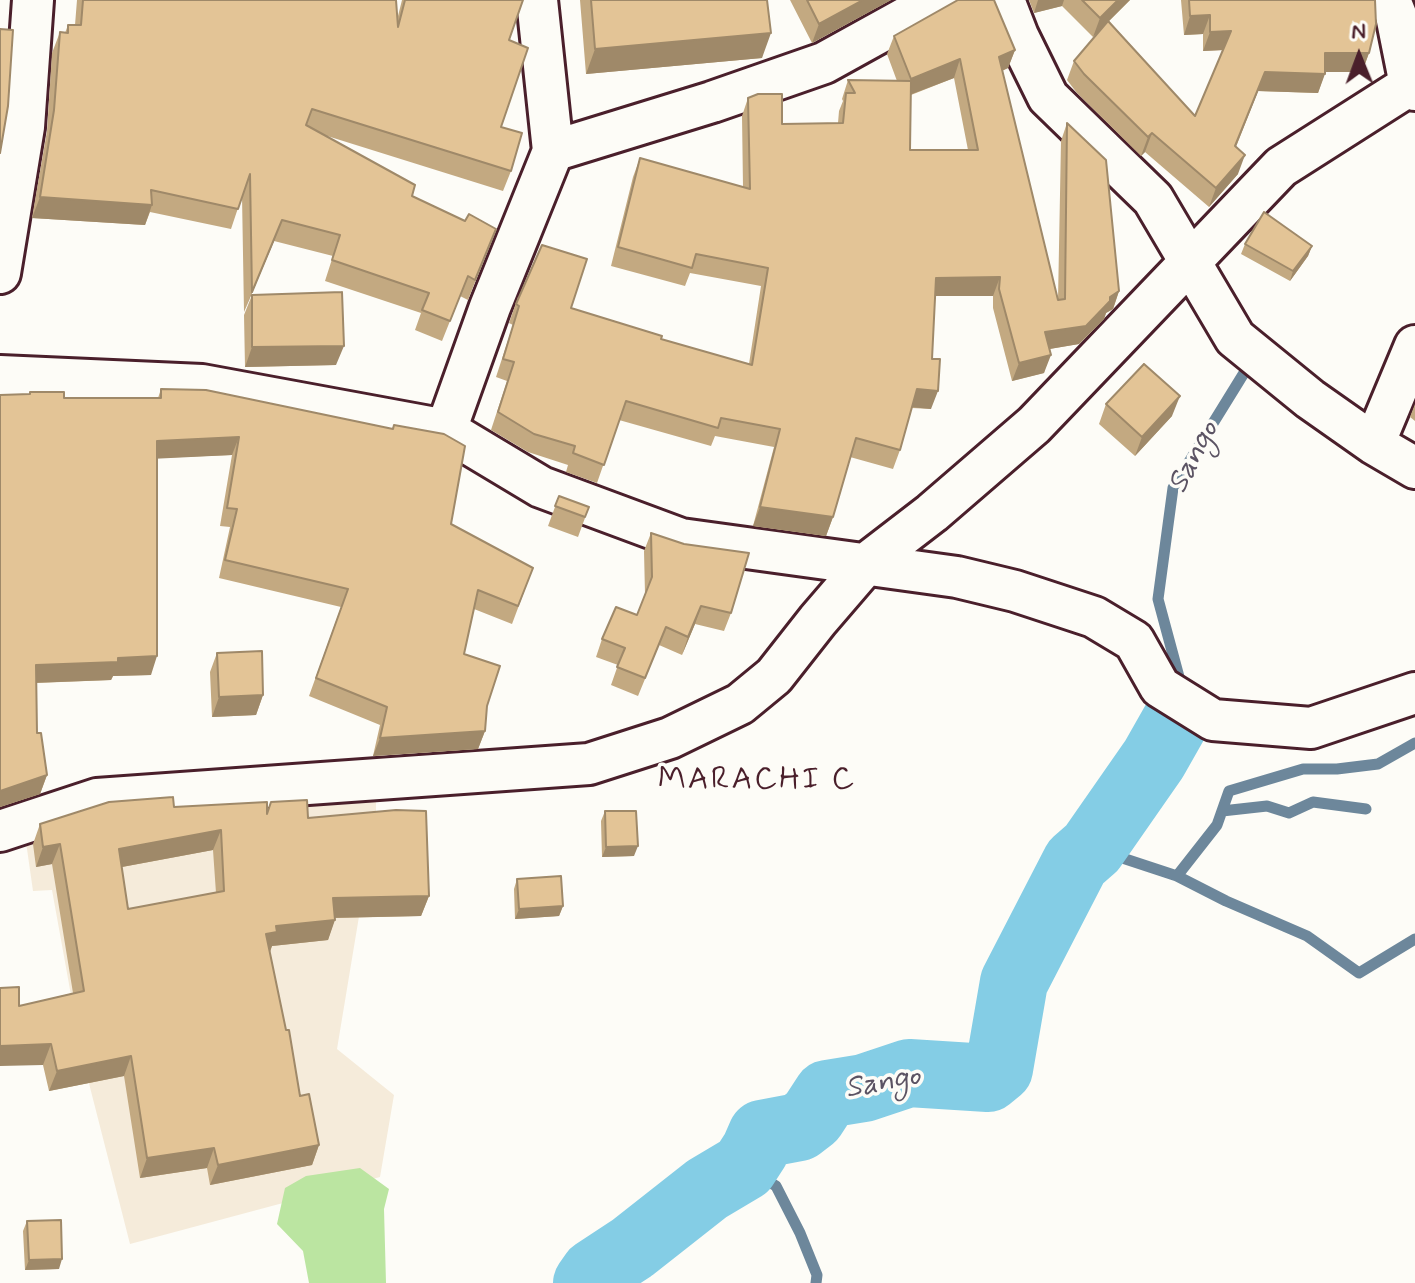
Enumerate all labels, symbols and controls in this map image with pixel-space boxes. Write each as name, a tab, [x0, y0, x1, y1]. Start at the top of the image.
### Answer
north arrow	[1319, 16, 1399, 96]
text: N	[1351, 18, 1366, 46]
water label: Sango	[1161, 416, 1229, 500]
district label: MARACHI C	[663, 762, 851, 800]
water label: Sango	[843, 1060, 923, 1108]

